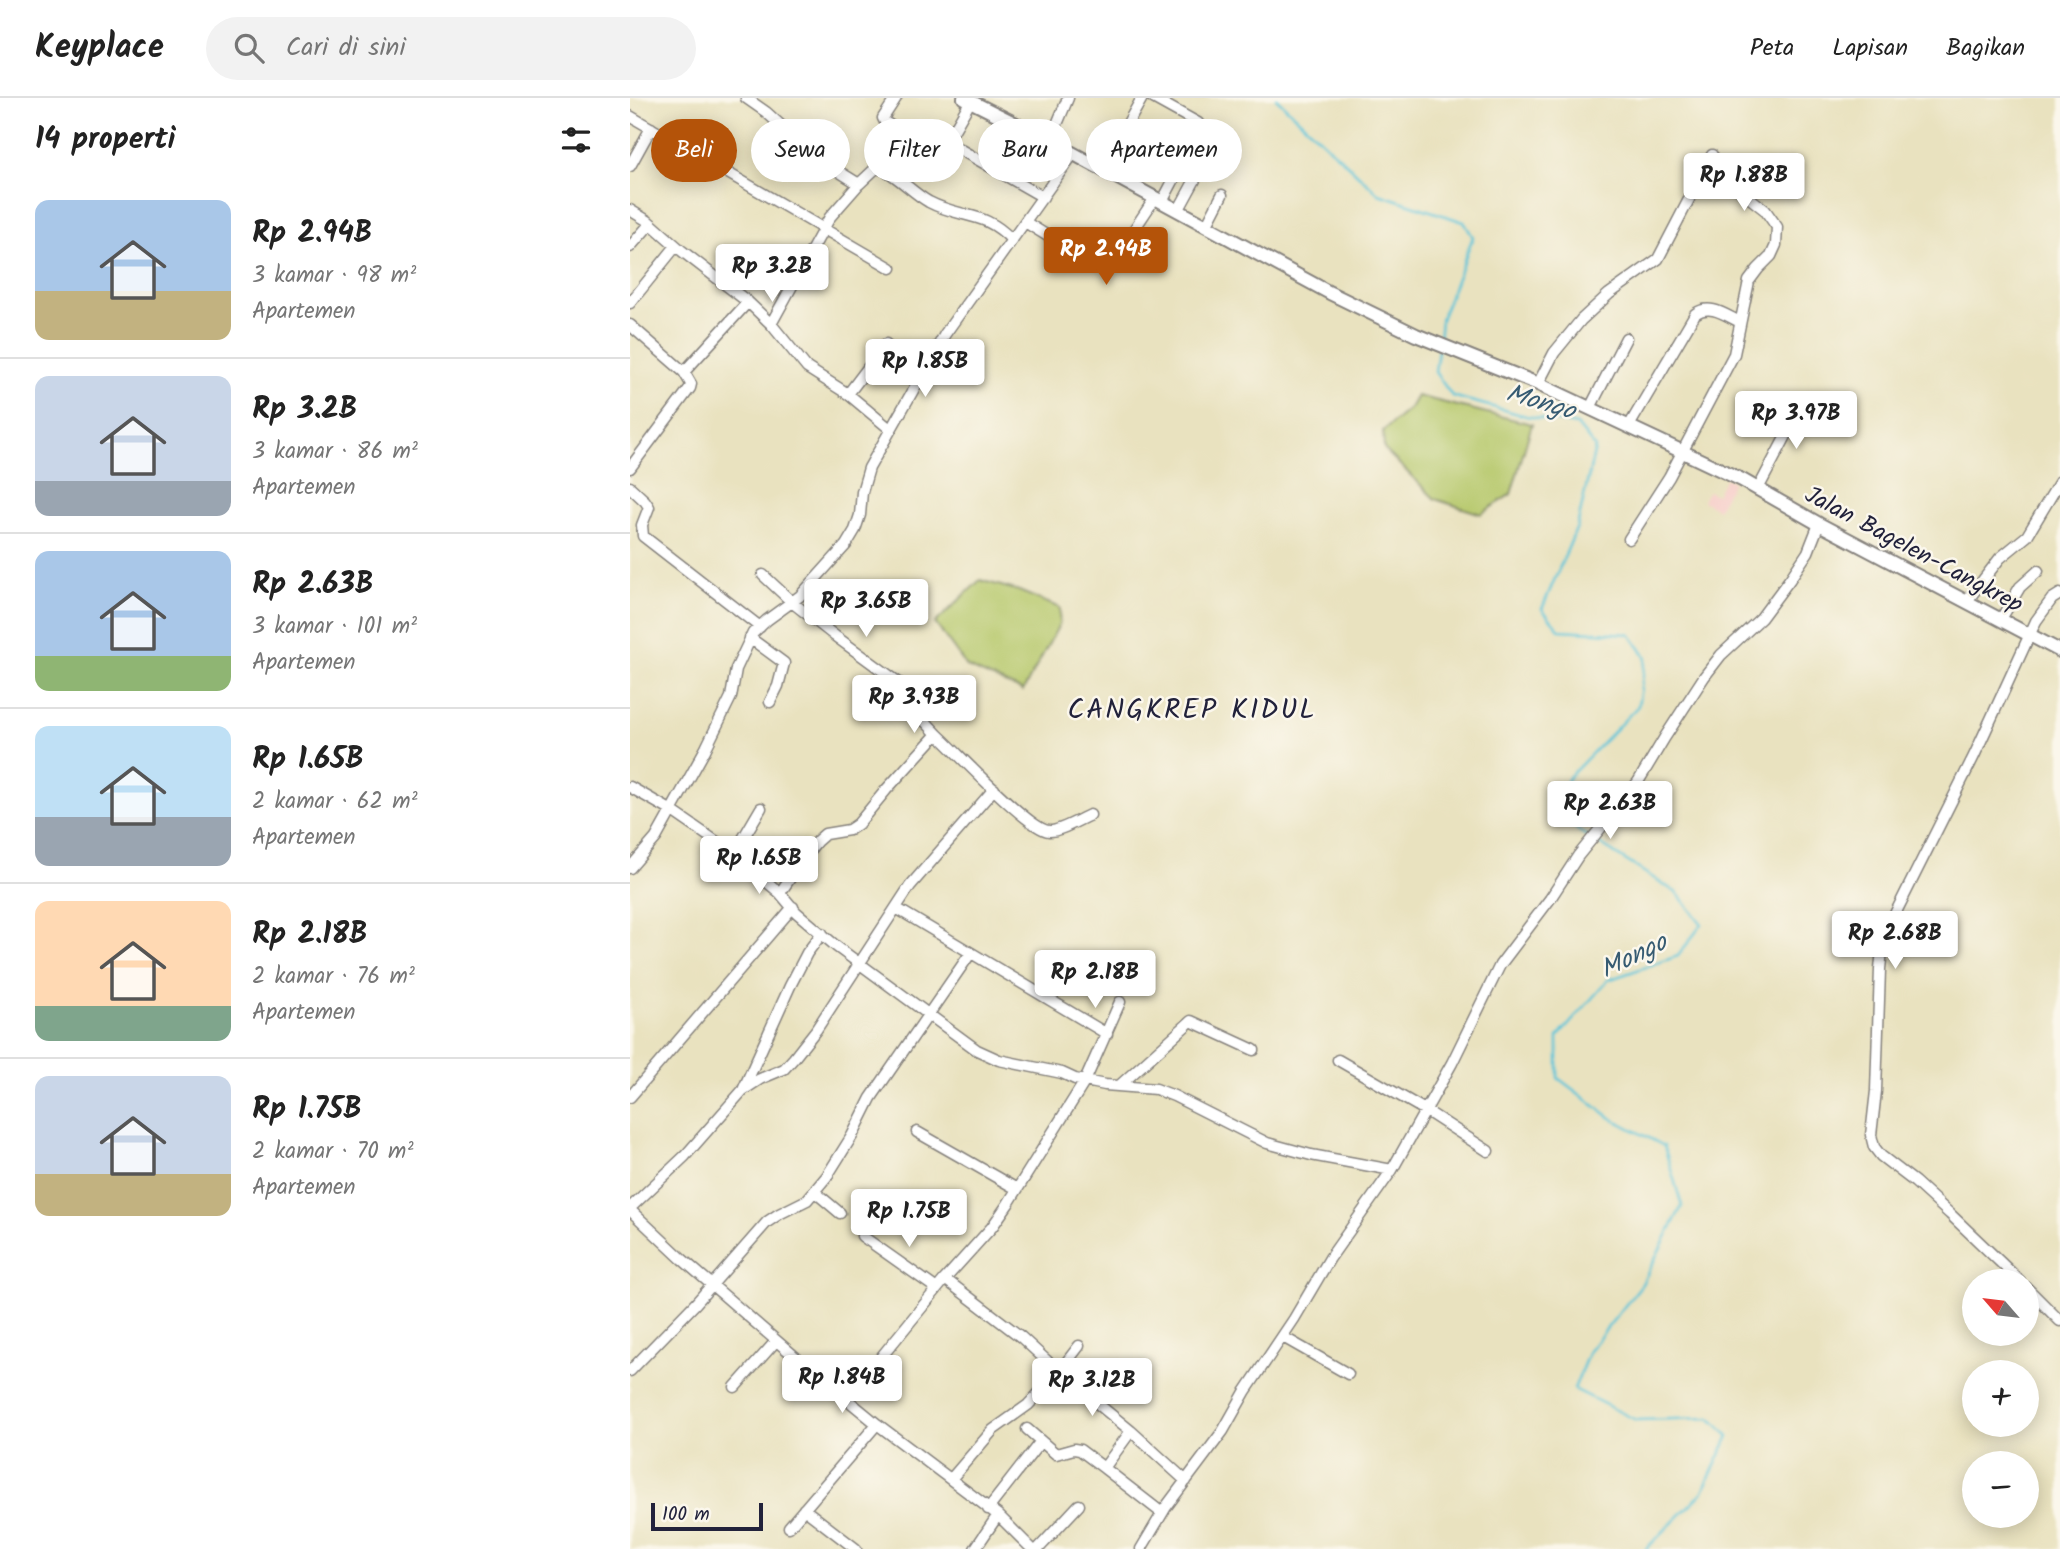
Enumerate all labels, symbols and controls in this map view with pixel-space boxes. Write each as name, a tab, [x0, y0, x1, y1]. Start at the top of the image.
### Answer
search box	[206, 17, 696, 80]
text: Keyplace	[35, 22, 164, 75]
text: Cari di sini	[286, 27, 406, 69]
icon: search	[230, 29, 268, 67]
text: Peta	[1750, 29, 1794, 68]
text: Lapisan	[1832, 29, 1908, 68]
text: Bagikan	[1946, 29, 2025, 68]
text: 14 properti	[35, 116, 176, 164]
chip: Beli	[651, 119, 737, 182]
chip: Sewa	[751, 119, 850, 182]
chip: Filter	[864, 119, 964, 182]
chip: Baru	[978, 119, 1072, 182]
chip: Apartemen	[1086, 119, 1242, 182]
icon: filters	[557, 121, 595, 159]
pin: Rp 1.88B	[1672, 153, 1816, 213]
text: Rp 1.88B	[1700, 158, 1788, 194]
text: Rp 2.94B	[252, 210, 373, 258]
icon: home	[91, 228, 175, 312]
pin: Rp 2.94B	[1034, 228, 1178, 287]
text: Rp 2.94B	[1060, 232, 1152, 268]
pin: Rp 3.2B	[707, 244, 837, 304]
text: Rp 3.2B	[732, 249, 812, 285]
text: 3 kamar · 98 m²	[252, 258, 416, 294]
text: Apartemen	[252, 294, 356, 330]
pin: Rp 1.85B	[853, 340, 997, 399]
text: Rp 1.85B	[881, 344, 969, 380]
water label: Mongo	[1501, 373, 1582, 433]
text: Rp 3.2B	[252, 386, 357, 434]
pin: Rp 3.97B	[1724, 392, 1868, 451]
text: Rp 3.97B	[1751, 396, 1841, 432]
icon: home	[91, 404, 175, 488]
text: 3 kamar · 86 m²	[252, 434, 418, 470]
text: Apartemen	[252, 470, 356, 506]
street label: Jalan Bagelen-Cangkrep	[1797, 476, 2030, 625]
text: Rp 2.63B	[252, 561, 374, 609]
icon: home	[91, 579, 175, 663]
pin: Rp 3.65B	[794, 580, 938, 639]
text: Rp 3.65B	[820, 584, 912, 620]
text: 3 kamar · 101 m²	[252, 609, 417, 645]
text: Apartemen	[252, 645, 356, 681]
pin: Rp 3.93B	[842, 676, 986, 735]
text: Rp 3.93B	[868, 680, 960, 716]
district label: CANGKREP KIDUL	[1068, 688, 1316, 733]
text: Rp 1.65B	[252, 736, 364, 784]
icon: home	[91, 754, 175, 838]
pin: Rp 2.63B	[1538, 782, 1682, 841]
text: 2 kamar · 62 m²	[252, 784, 418, 820]
text: Rp 2.63B	[1563, 786, 1657, 822]
text: Apartemen	[252, 820, 356, 856]
pin: Rp 1.65B	[687, 836, 831, 896]
text: Rp 1.65B	[716, 841, 802, 877]
text: Rp 2.18B	[252, 911, 368, 959]
pin: Rp 2.68B	[1823, 912, 1967, 971]
text: Rp 2.68B	[1848, 916, 1942, 952]
water label: Mongo	[1593, 922, 1677, 991]
icon: home	[91, 929, 175, 1013]
pin: Rp 2.18B	[1023, 950, 1167, 1010]
text: Rp 2.18B	[1051, 955, 1139, 991]
text: 2 kamar · 76 m²	[252, 959, 415, 995]
text: Apartemen	[252, 995, 356, 1031]
text: Rp 1.75B	[252, 1086, 362, 1134]
icon: home	[91, 1104, 175, 1188]
text: 2 kamar · 70 m²	[252, 1134, 413, 1170]
text: Apartemen	[252, 1170, 356, 1206]
pin: Rp 1.75B	[837, 1190, 981, 1249]
text: Rp 1.75B	[867, 1194, 951, 1230]
north arrow	[1962, 1269, 2039, 1346]
map controls	[1962, 1269, 2039, 1528]
pin: Rp 1.84B	[770, 1356, 914, 1415]
pin: Rp 3.12B	[1020, 1358, 1164, 1418]
text: Rp 1.84B	[798, 1360, 886, 1396]
button: +	[1962, 1360, 2039, 1437]
text: Rp 3.12B	[1048, 1363, 1136, 1399]
button: −	[1962, 1451, 2039, 1528]
scale bar	[651, 1500, 763, 1532]
text: 100 m	[662, 1500, 710, 1530]

